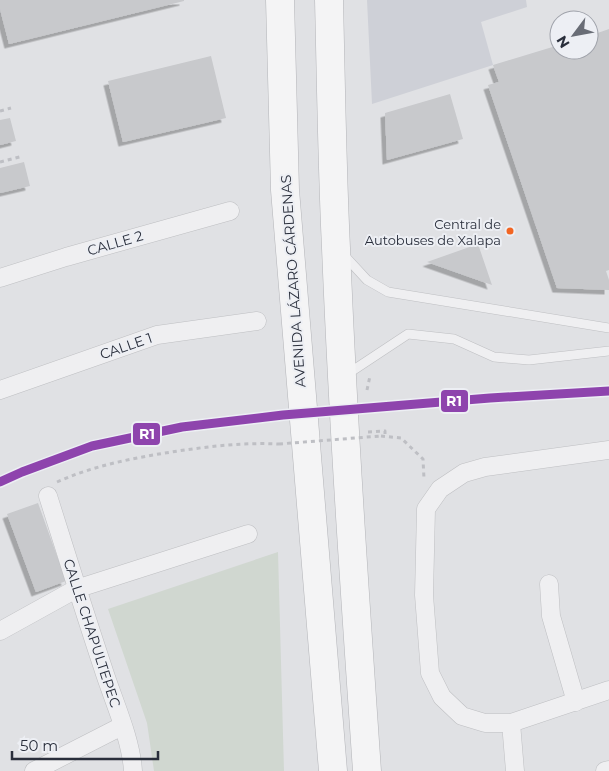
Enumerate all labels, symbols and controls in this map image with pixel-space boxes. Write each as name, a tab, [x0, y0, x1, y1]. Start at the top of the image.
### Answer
north arrow	[549, 10, 599, 60]
text: N	[552, 32, 574, 51]
street label: AVENIDA LÁZARO CÁRDENAS	[277, 174, 309, 388]
place label: Central de Autobuses de Xalapa	[365, 216, 501, 248]
street label: CALLE 2	[85, 226, 145, 260]
marker: Central de Autobuses de Xalapa	[505, 226, 515, 236]
street label: CALLE 1	[97, 329, 155, 363]
line badge: R1	[440, 389, 469, 413]
text: R1	[446, 392, 462, 410]
line badge: R1	[132, 422, 161, 446]
text: R1	[139, 425, 155, 443]
street label: CALLE CHAPULTEPEC	[59, 556, 125, 710]
scale bar	[12, 728, 159, 760]
text: 50 m	[20, 736, 58, 755]

